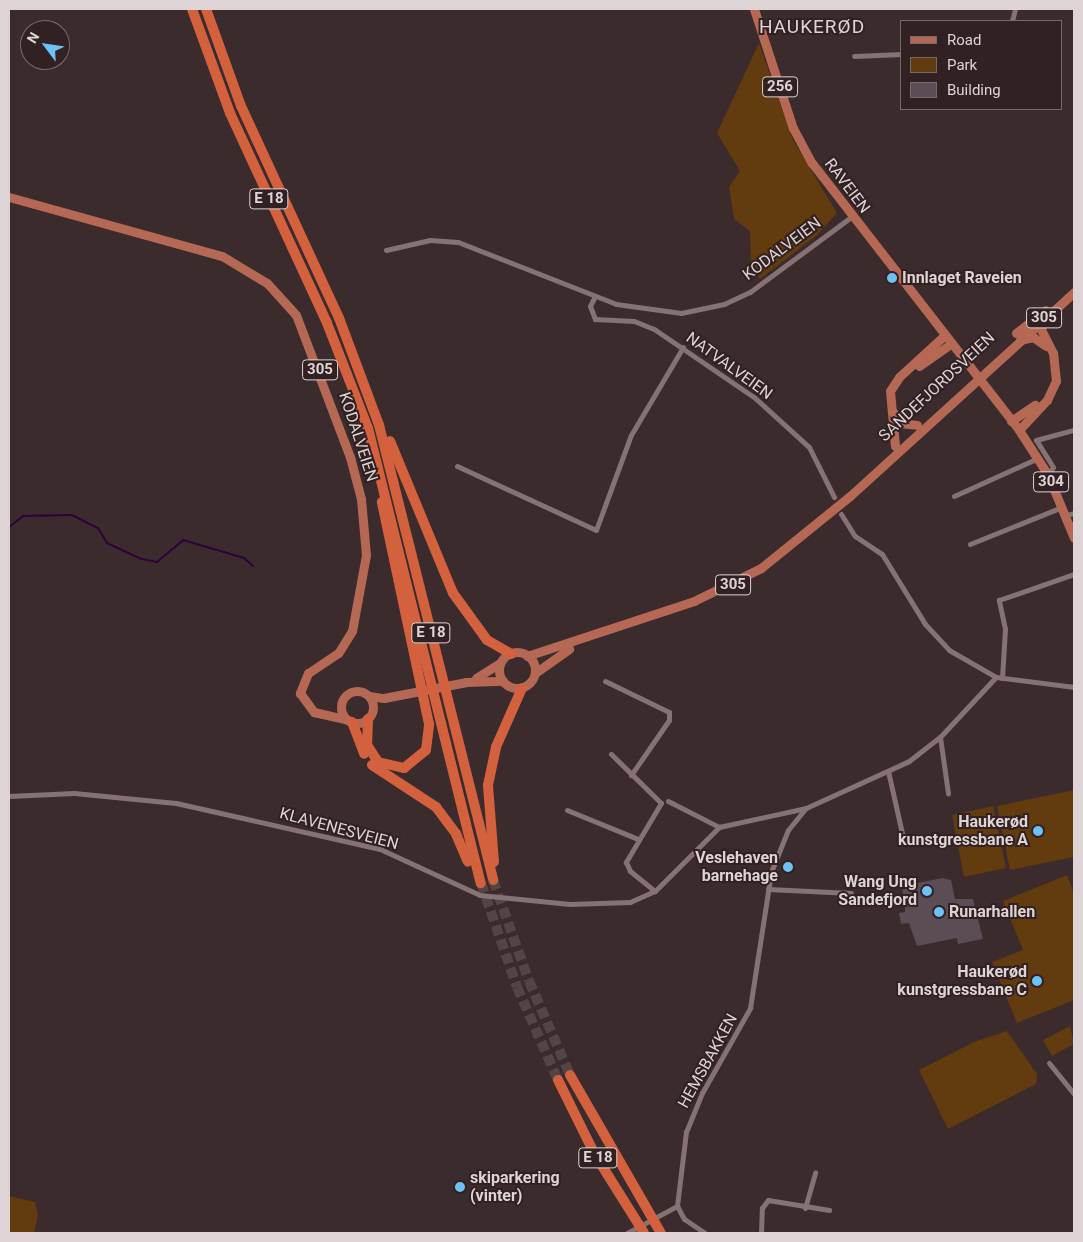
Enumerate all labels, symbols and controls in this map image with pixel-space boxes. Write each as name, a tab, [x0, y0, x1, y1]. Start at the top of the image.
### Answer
district label: HAUKERØD	[758, 16, 866, 38]
north arrow	[20, 20, 70, 70]
legend	[900, 20, 1063, 110]
text: N	[24, 29, 42, 46]
text: Road	[947, 31, 981, 49]
text: Park	[947, 56, 977, 74]
road number: 256	[761, 74, 799, 100]
text: Building	[947, 81, 1001, 99]
street label: RAVEIEN	[820, 155, 874, 217]
road number: E 18	[249, 186, 289, 212]
street label: KODALVEIEN	[739, 213, 825, 285]
place label: Innlaget Raveien	[902, 268, 1022, 288]
marker: Innlaget Raveien	[886, 272, 898, 284]
road number: 305	[1025, 306, 1063, 330]
street label: NATVALVEIEN	[682, 328, 776, 404]
street label: SANDEFJORDSVEIEN	[875, 328, 999, 446]
road number: 305	[301, 358, 339, 382]
street label: KODALVEIEN	[335, 390, 381, 484]
road number: 304	[1032, 470, 1070, 494]
road number: 305	[714, 572, 752, 598]
road number: E 18	[411, 620, 451, 646]
street label: KLAVENESVEIEN	[278, 804, 400, 854]
place label: Haukerød kunstgressbane A	[898, 812, 1028, 850]
marker: Haukerød kunstgressbane A	[1032, 825, 1044, 837]
place label: Veslehaven barnehage	[695, 848, 778, 886]
marker: Veslehaven barnehage	[782, 861, 794, 873]
place label: Wang Ung Sandefjord	[838, 872, 917, 910]
marker: Wang Ung Sandefjord	[921, 885, 933, 897]
place label: Runarhallen	[949, 902, 1035, 922]
marker: Runarhallen	[933, 906, 945, 918]
place label: Haukerød kunstgressbane C	[897, 962, 1027, 1000]
marker: Haukerød kunstgressbane C	[1031, 975, 1043, 987]
street label: HEMSBAKKEN	[674, 1010, 742, 1112]
road number: E 18	[578, 1146, 618, 1170]
place label: skiparkering (vinter)	[470, 1168, 560, 1206]
marker: skiparkering (vinter)	[454, 1181, 466, 1193]

